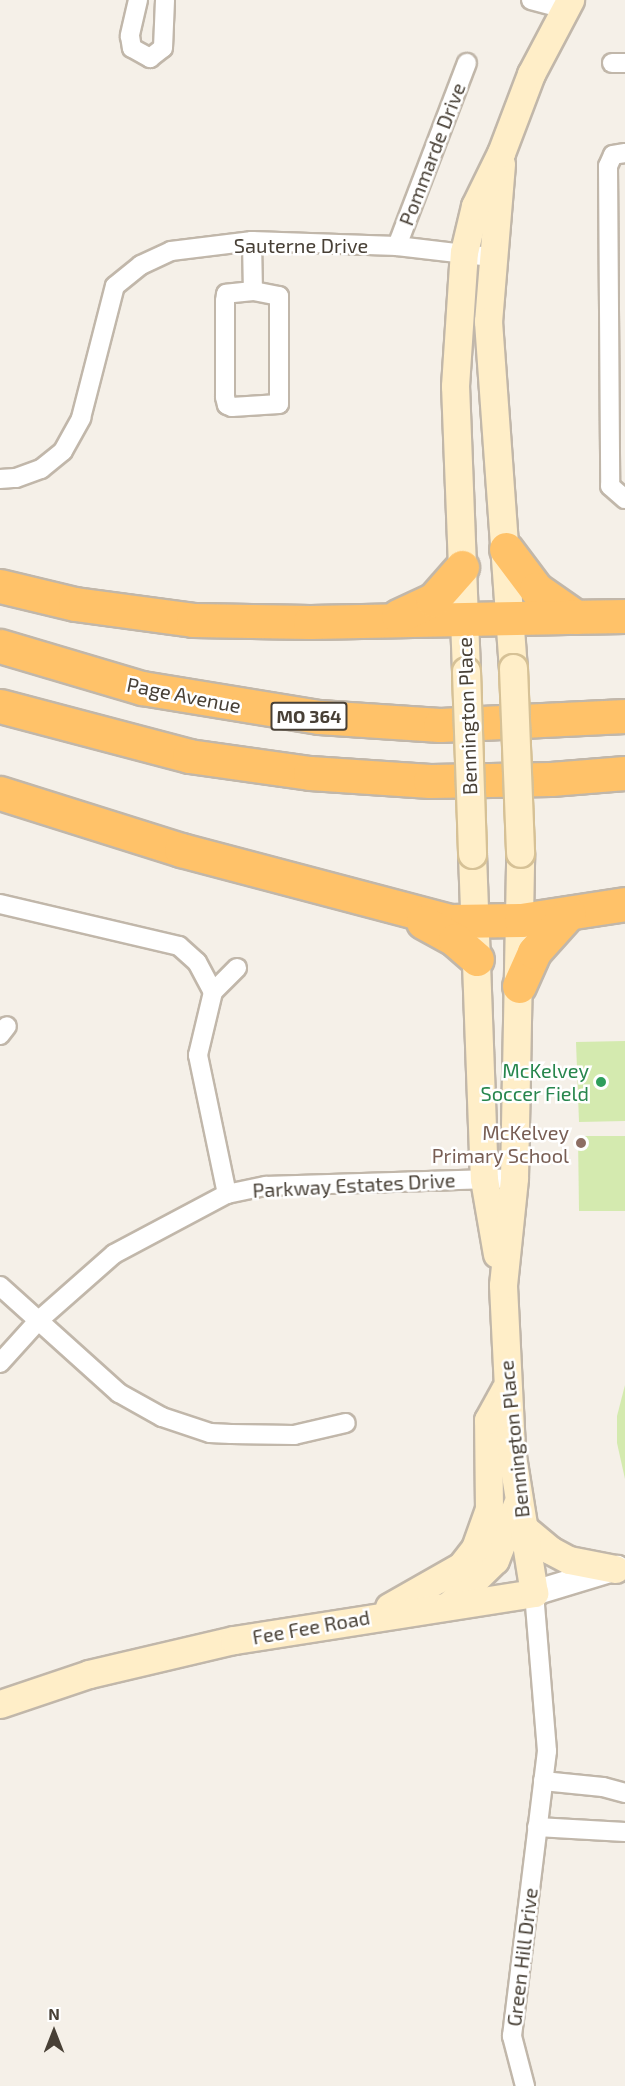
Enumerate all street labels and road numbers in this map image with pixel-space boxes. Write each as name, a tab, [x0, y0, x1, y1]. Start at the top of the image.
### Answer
street label: Pommarde Drive	[394, 79, 470, 229]
street label: Sauterne Drive	[234, 233, 368, 257]
street label: Bennington Place	[452, 636, 482, 796]
street label: Page Avenue	[125, 672, 243, 718]
road number: MO 364	[270, 701, 348, 731]
street label: Parkway Estates Drive	[252, 1168, 456, 1202]
street label: Bennington Place	[494, 1359, 534, 1519]
street label: Fee Fee Road	[250, 1605, 372, 1649]
street label: Green Hill Drive	[502, 1886, 542, 2028]

